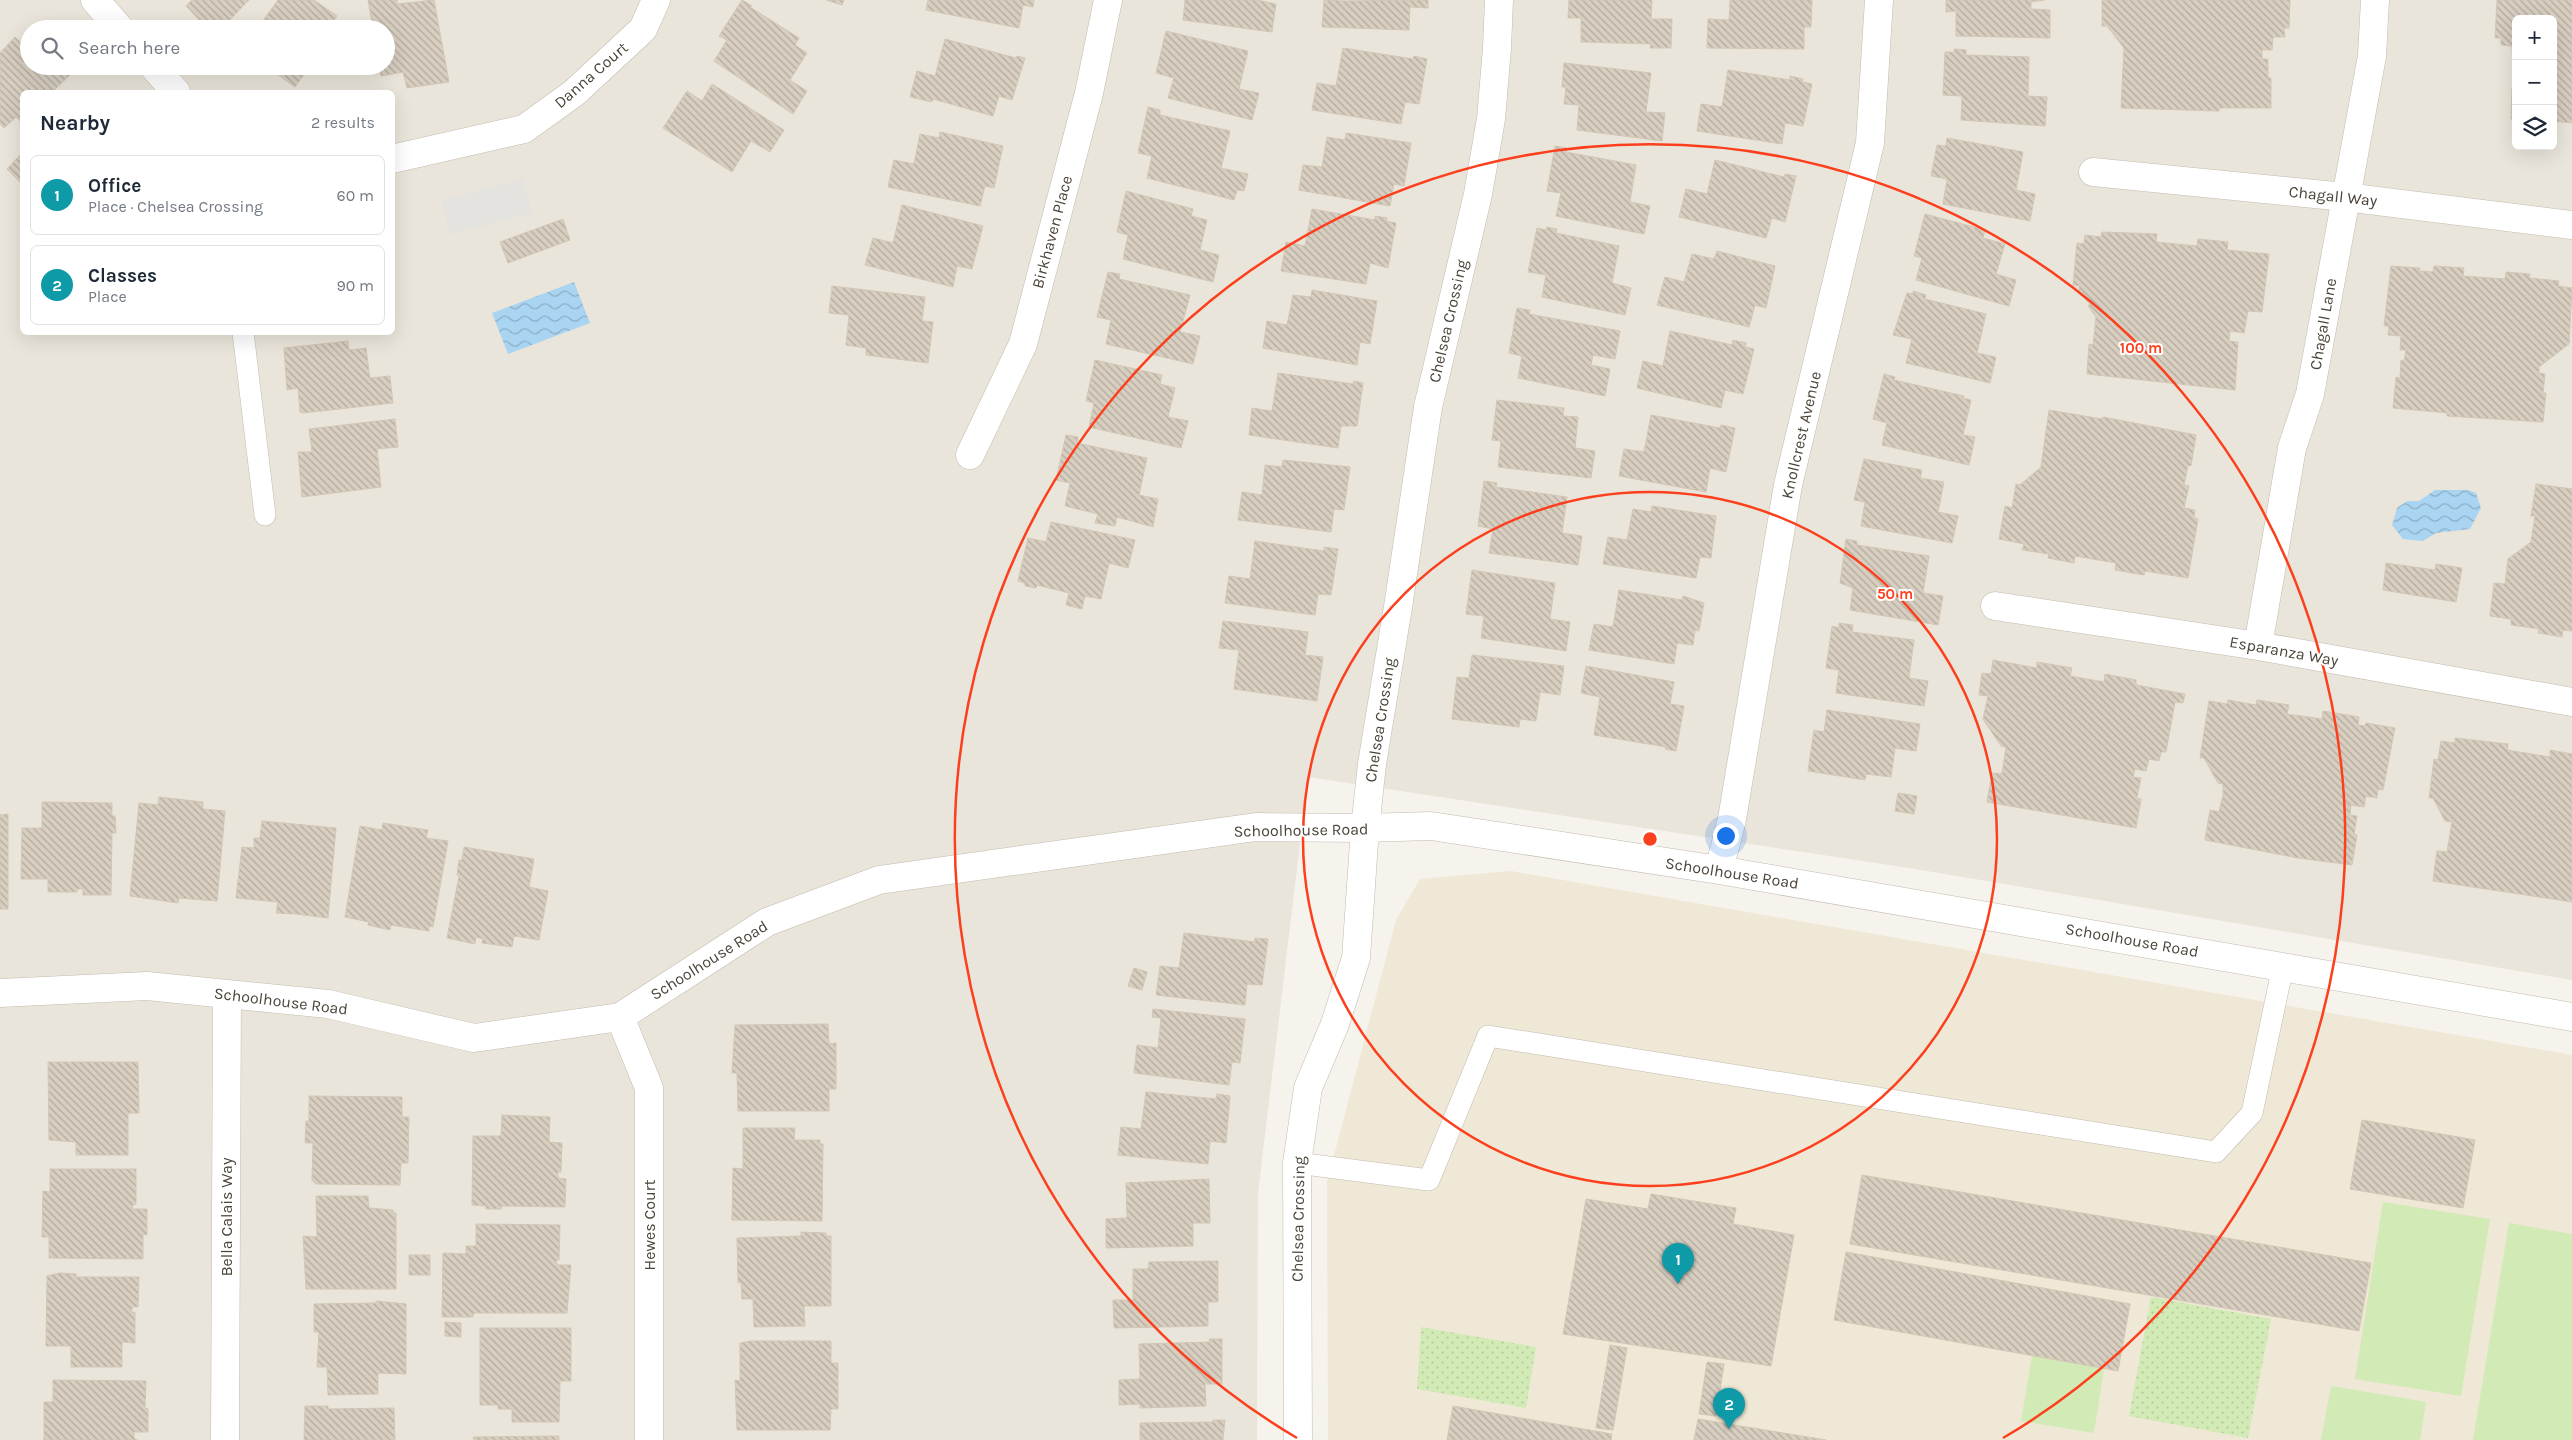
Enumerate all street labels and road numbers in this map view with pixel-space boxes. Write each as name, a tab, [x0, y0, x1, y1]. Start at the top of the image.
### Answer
street label: Danna Court	[550, 38, 632, 112]
street label: Birkhaven Place	[1028, 173, 1076, 291]
street label: Chagall Way	[2288, 182, 2379, 210]
street label: Chelsea Crossing	[1425, 257, 1471, 385]
street label: Chagall Lane	[2306, 277, 2340, 371]
street label: Knollcrest Avenue	[1777, 369, 1825, 501]
street label: Esparanza Way	[2228, 632, 2340, 670]
street label: Chelsea Crossing	[1361, 656, 1399, 784]
street label: Schoolhouse Road	[1233, 819, 1369, 841]
street label: Schoolhouse Road	[1664, 853, 1800, 893]
street label: Schoolhouse Road	[647, 916, 771, 1004]
street label: Schoolhouse Road	[2064, 919, 2200, 961]
street label: Schoolhouse Road	[213, 983, 349, 1019]
street label: Chelsea Crossing	[1287, 1156, 1309, 1282]
street label: Bella Calais Way	[217, 1157, 236, 1276]
street label: Hewes Court	[640, 1180, 659, 1270]

